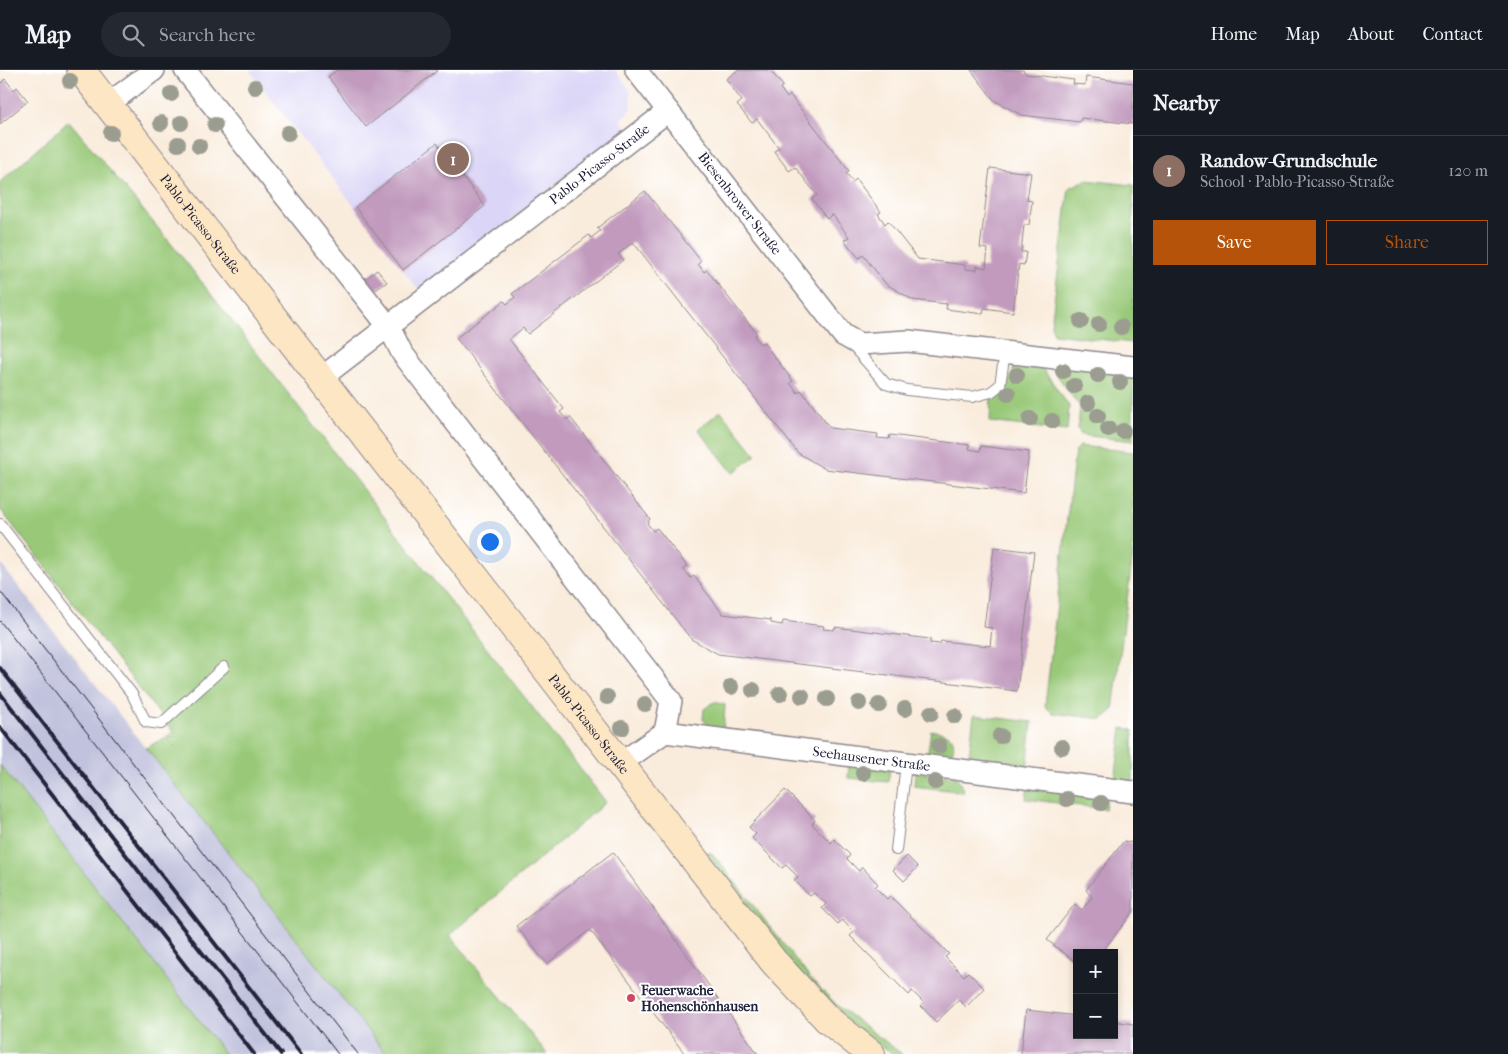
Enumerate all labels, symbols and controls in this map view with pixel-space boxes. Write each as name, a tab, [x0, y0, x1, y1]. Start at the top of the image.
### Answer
search box	[101, 12, 451, 57]
text: Map	[25, 21, 71, 49]
icon: search	[119, 21, 147, 49]
text: Search here	[159, 24, 255, 46]
text: Home	[1210, 24, 1257, 45]
text: Map	[1285, 24, 1320, 45]
text: About	[1348, 24, 1394, 45]
text: Contact	[1422, 24, 1483, 45]
text: Nearby	[1153, 91, 1219, 115]
street label: Pablo-Picasso-Straße	[546, 120, 653, 208]
pin: 1	[437, 140, 469, 178]
street label: Biesenbrower Straße	[695, 148, 785, 258]
text: Randow-Grundschule	[1200, 150, 1377, 172]
text: 1	[1166, 161, 1172, 180]
text: 120 m	[1449, 161, 1488, 180]
street label: Pablo-Picasso-Straße	[156, 171, 245, 277]
text: School · Pablo-Picasso-Straße	[1200, 172, 1394, 191]
button: Save	[1153, 220, 1316, 265]
button: Share	[1326, 220, 1488, 265]
your location	[477, 529, 503, 555]
street label: Pablo-Picasso-Straße	[545, 670, 633, 777]
street label: Seehausener Straße	[812, 742, 931, 774]
map controls	[1073, 949, 1118, 1039]
button: +	[1073, 949, 1118, 994]
place label: Feuerwache Hohenschönhausen	[640, 982, 759, 1015]
marker: Feuerwache Hohenschönhausen	[625, 992, 637, 1004]
button: −	[1073, 994, 1118, 1039]

